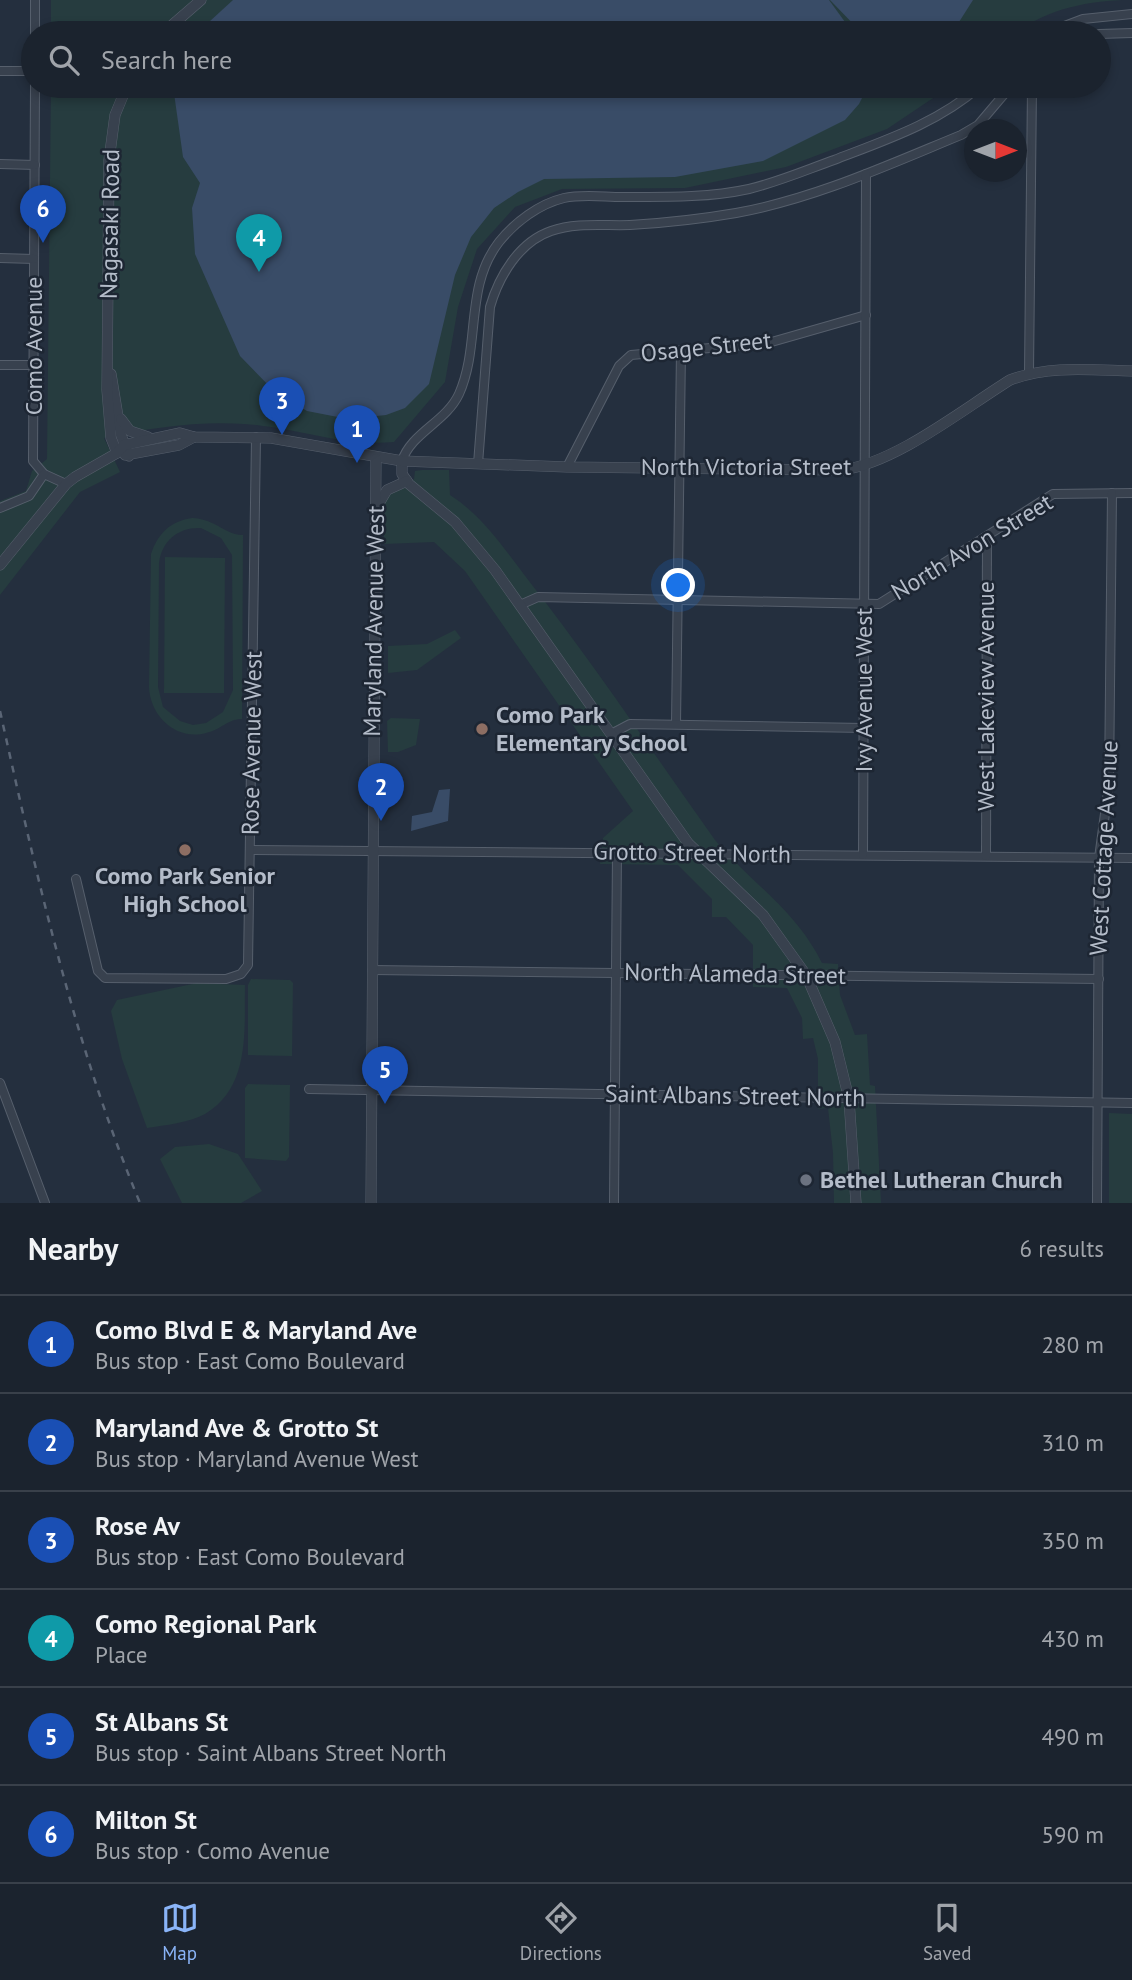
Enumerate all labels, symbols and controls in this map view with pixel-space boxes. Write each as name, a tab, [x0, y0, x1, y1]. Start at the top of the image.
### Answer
search box	[21, 21, 1111, 98]
icon: search	[45, 41, 83, 79]
text: Search here	[101, 43, 232, 76]
north arrow	[964, 119, 1027, 182]
street label: Nagasaki Road	[93, 149, 126, 299]
pin: 6	[20, 185, 66, 243]
pin: 4	[236, 214, 282, 272]
street label: Como Avenue	[18, 277, 49, 415]
street label: Osage Street	[639, 324, 773, 369]
pin: 3	[259, 377, 305, 435]
pin: 1	[334, 405, 380, 463]
street label: North Victoria Street	[641, 451, 851, 482]
street label: North Avon Street	[885, 486, 1058, 607]
street label: Maryland Avenue West	[356, 505, 391, 737]
your location	[661, 568, 695, 602]
street label: West Lakeview Avenue	[970, 581, 1001, 811]
street label: Ivy Avenue West	[848, 608, 879, 772]
street label: Rose Avenue West	[234, 651, 269, 835]
place label: Como Park Elementary School	[496, 699, 688, 758]
marker: Como Park Elementary School	[474, 721, 490, 737]
street label: West Cottage Avenue	[1082, 740, 1125, 956]
pin: 2	[358, 763, 404, 821]
street label: Grotto Street North	[593, 835, 791, 870]
marker: Como Park Senior High School	[177, 842, 193, 858]
place label: Como Park Senior High School	[95, 860, 276, 919]
street label: North Alameda Street	[624, 956, 846, 991]
pin: 5	[362, 1046, 408, 1104]
street label: Saint Albans Street North	[605, 1078, 865, 1113]
place label: Bethel Lutheran Church	[820, 1164, 1063, 1195]
marker: Bethel Lutheran Church	[798, 1172, 814, 1188]
text: Nearby	[28, 1229, 118, 1268]
text: 6 results	[1020, 1234, 1104, 1263]
text: Como Blvd E & Maryland Ave	[95, 1313, 417, 1346]
text: 1	[44, 1330, 58, 1359]
text: 280 m	[1042, 1330, 1104, 1359]
text: Bus stop · East Como Boulevard	[95, 1346, 405, 1375]
text: Maryland Ave & Grotto St	[95, 1411, 378, 1444]
text: 2	[44, 1428, 58, 1457]
text: 310 m	[1042, 1428, 1104, 1457]
text: Bus stop · Maryland Avenue West	[95, 1444, 418, 1473]
text: Rose Av	[95, 1509, 180, 1542]
text: 3	[44, 1526, 58, 1555]
text: 350 m	[1042, 1526, 1104, 1555]
text: Bus stop · East Como Boulevard	[95, 1542, 405, 1571]
text: Como Regional Park	[95, 1607, 317, 1640]
text: 4	[44, 1624, 58, 1653]
text: 430 m	[1042, 1624, 1104, 1653]
text: Place	[95, 1640, 148, 1669]
text: St Albans St	[95, 1705, 228, 1738]
text: 5	[44, 1722, 58, 1751]
text: 490 m	[1042, 1722, 1104, 1751]
text: Bus stop · Saint Albans Street North	[95, 1738, 447, 1767]
text: Milton St	[95, 1803, 197, 1836]
text: 6	[44, 1820, 58, 1849]
text: 590 m	[1042, 1820, 1104, 1849]
text: Bus stop · Como Avenue	[95, 1836, 330, 1865]
tab: Map	[161, 1899, 199, 1965]
tab: Directions	[520, 1899, 602, 1965]
tab: Saved	[923, 1899, 971, 1965]

